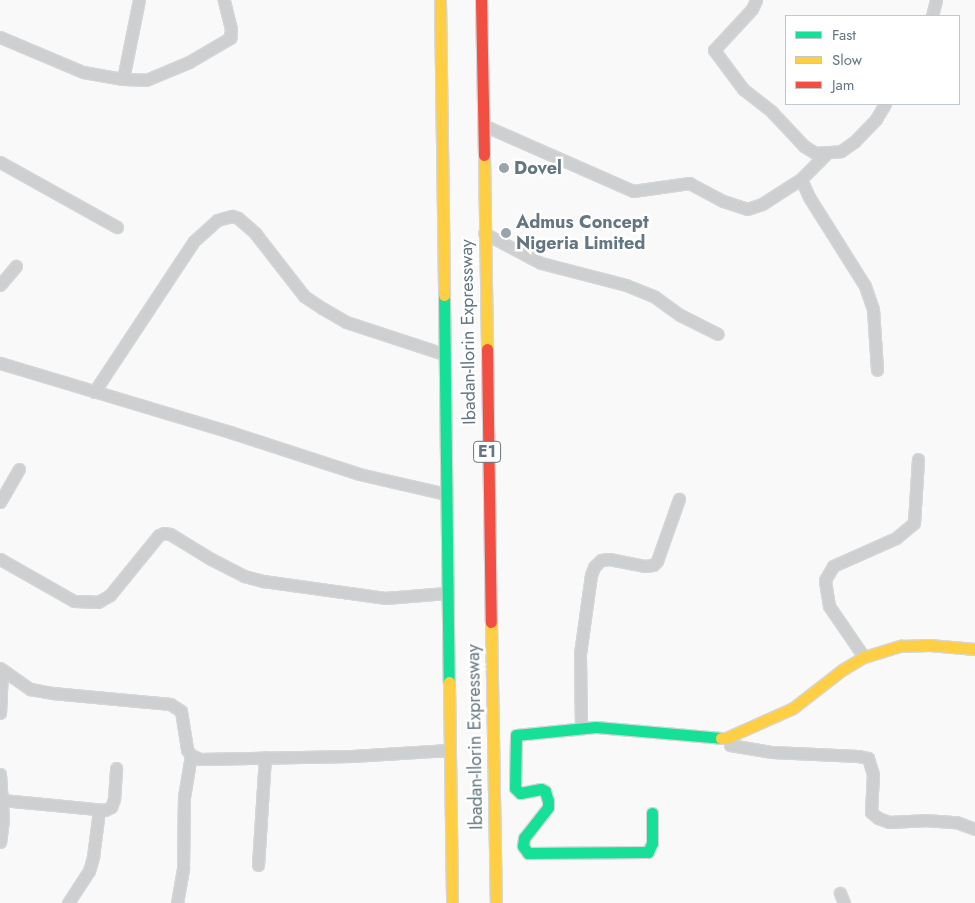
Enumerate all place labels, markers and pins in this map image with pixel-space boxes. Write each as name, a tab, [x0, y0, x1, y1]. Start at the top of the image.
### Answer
place label: Dovel	[514, 157, 562, 179]
marker: Dovel	[498, 162, 510, 174]
place label: Admus Concept Nigeria Limited	[516, 212, 649, 254]
marker: Admus Concept Nigeria Limited	[500, 227, 512, 239]

